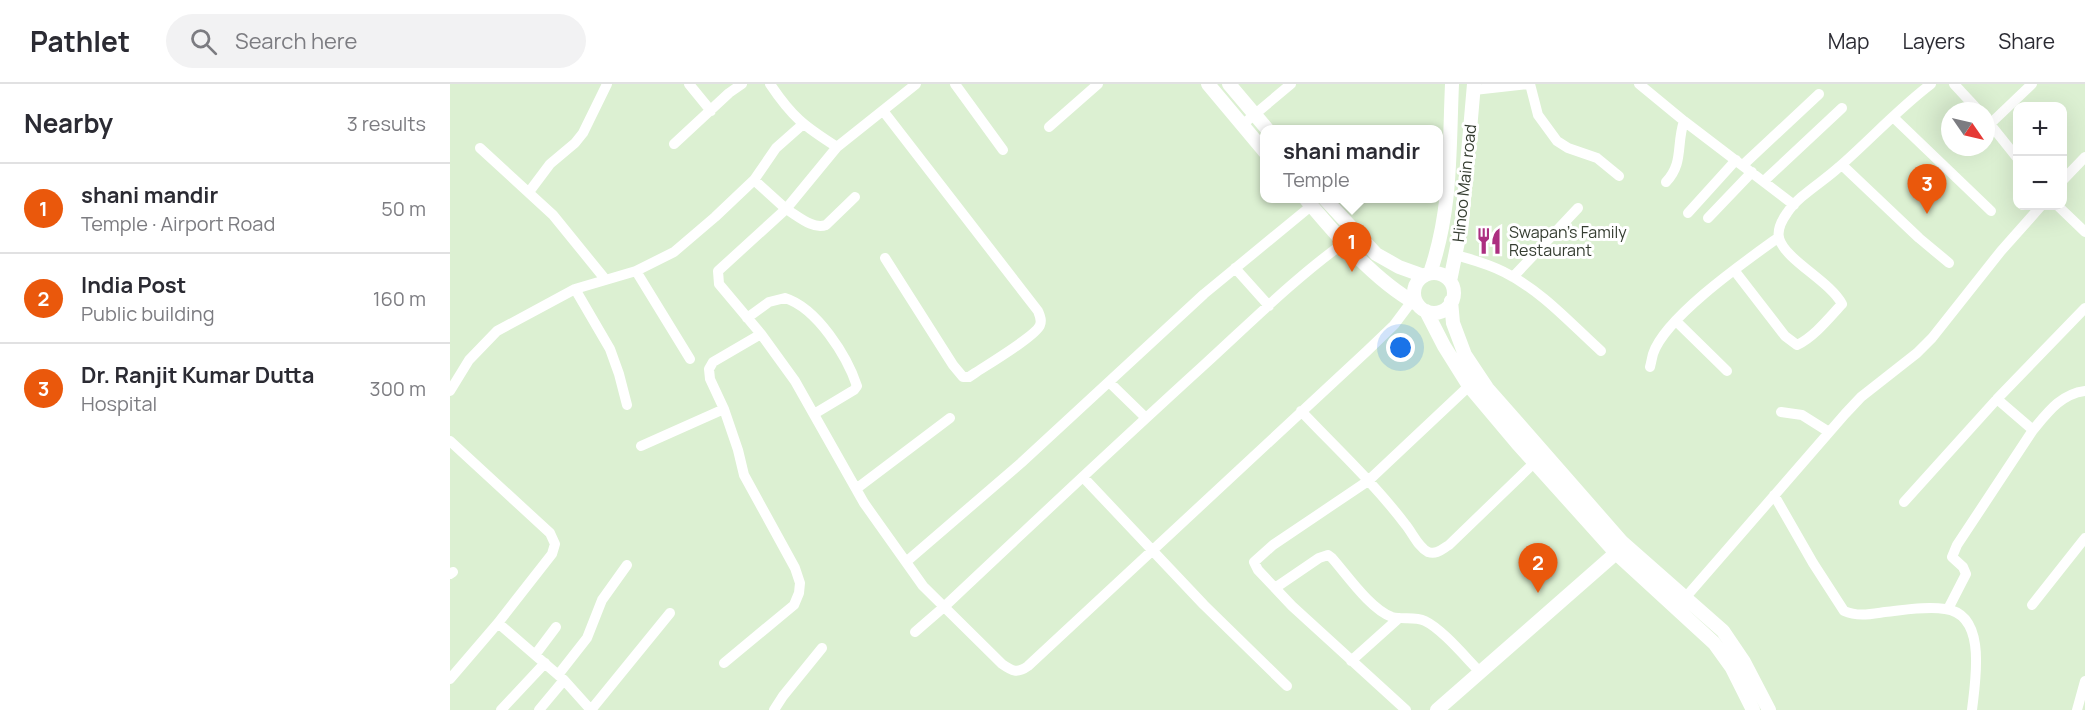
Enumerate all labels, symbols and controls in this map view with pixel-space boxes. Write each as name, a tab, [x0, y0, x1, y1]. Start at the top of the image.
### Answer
search box	[166, 14, 586, 68]
text: Pathlet	[30, 22, 130, 60]
icon: search	[187, 25, 220, 58]
text: Search here	[235, 26, 357, 56]
text: Map	[1828, 27, 1869, 55]
text: Layers	[1902, 27, 1965, 55]
text: Share	[1998, 27, 2055, 55]
north arrow	[1941, 102, 1995, 156]
map controls	[2013, 102, 2067, 210]
button: +	[2013, 102, 2067, 156]
text: Nearby	[24, 105, 113, 141]
text: 3 results	[347, 110, 426, 137]
street label: Hinoo Main road	[1447, 123, 1481, 243]
popup	[1260, 125, 1443, 203]
text: shani mandir	[1283, 136, 1420, 166]
button: −	[2013, 156, 2067, 210]
pin: 3	[1908, 164, 1946, 214]
text: Temple	[1283, 166, 1350, 193]
text: shani mandir	[81, 180, 218, 210]
text: 1	[39, 195, 48, 222]
text: 50 m	[381, 195, 426, 222]
text: Temple · Airport Road	[81, 210, 275, 237]
place label: Swapan's Family Restaurant	[1509, 221, 1627, 261]
pin: 1	[1332, 222, 1372, 272]
restaurant icon: Swapan's Family Restaurant	[1474, 226, 1504, 256]
text: India Post	[81, 270, 186, 300]
text: 2	[38, 285, 49, 312]
text: 160 m	[373, 285, 426, 312]
text: Public building	[81, 300, 215, 327]
your location	[1386, 333, 1415, 362]
text: Dr. Ranjit Kumar Dutta	[81, 360, 314, 390]
text: 3	[38, 375, 49, 402]
text: 300 m	[370, 375, 426, 402]
text: Hospital	[81, 390, 157, 417]
pin: 2	[1518, 544, 1558, 593]

